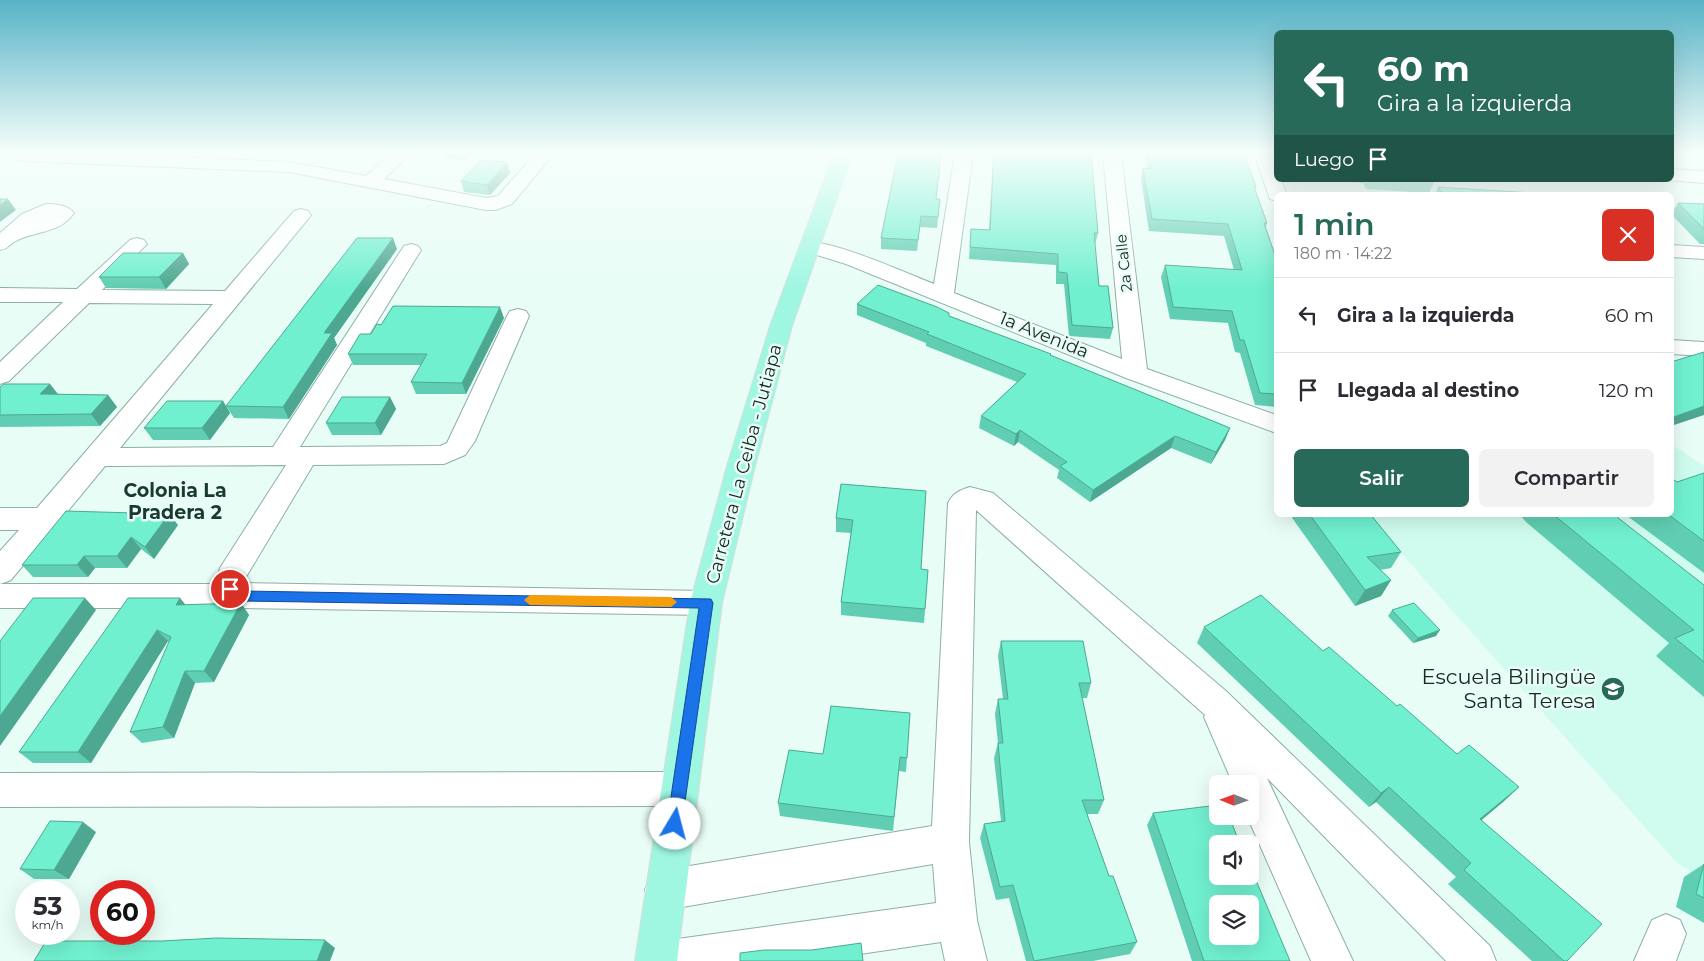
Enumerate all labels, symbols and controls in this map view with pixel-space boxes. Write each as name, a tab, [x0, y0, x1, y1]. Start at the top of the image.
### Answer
text: 60 m	[1377, 47, 1470, 90]
icon: left	[1294, 50, 1359, 115]
text: Gira a la izquierda	[1377, 90, 1572, 117]
icon: arrive	[1364, 145, 1392, 173]
text: Luego	[1294, 148, 1354, 171]
text: 1 min	[1294, 206, 1375, 243]
button: close	[1602, 209, 1654, 261]
street label: 2a Calle	[1111, 233, 1136, 293]
text: 180 m · 14:22	[1294, 244, 1392, 263]
icon: left	[1294, 301, 1322, 329]
text: Gira a la izquierda	[1337, 304, 1515, 327]
text: 60 m	[1605, 304, 1654, 327]
street label: 1a Avenida	[996, 307, 1092, 363]
street label: Carretera La Ceiba - Jutiapa	[701, 342, 787, 586]
icon: arrive	[1294, 376, 1322, 404]
text: Llegada al destino	[1337, 379, 1519, 402]
text: 120 m	[1599, 379, 1654, 402]
button: Salir	[1294, 449, 1469, 507]
button: Compartir	[1479, 449, 1654, 507]
district label: Colonia La Pradera 2	[123, 479, 227, 524]
pin	[209, 568, 251, 610]
icon: arrive	[216, 575, 244, 603]
place label: Escuela Bilingüe Santa Teresa	[1422, 664, 1596, 713]
school or university icon: Escuela Bilingüe Santa Teresa	[1600, 676, 1626, 702]
north arrow	[1209, 775, 1259, 825]
map controls	[1209, 775, 1259, 945]
position arrow	[648, 797, 700, 849]
button: sound	[1209, 835, 1259, 885]
speed limit sign: 60	[90, 880, 155, 945]
text: 53	[33, 891, 62, 921]
button: layers	[1209, 895, 1259, 945]
text: km/h	[31, 917, 64, 932]

